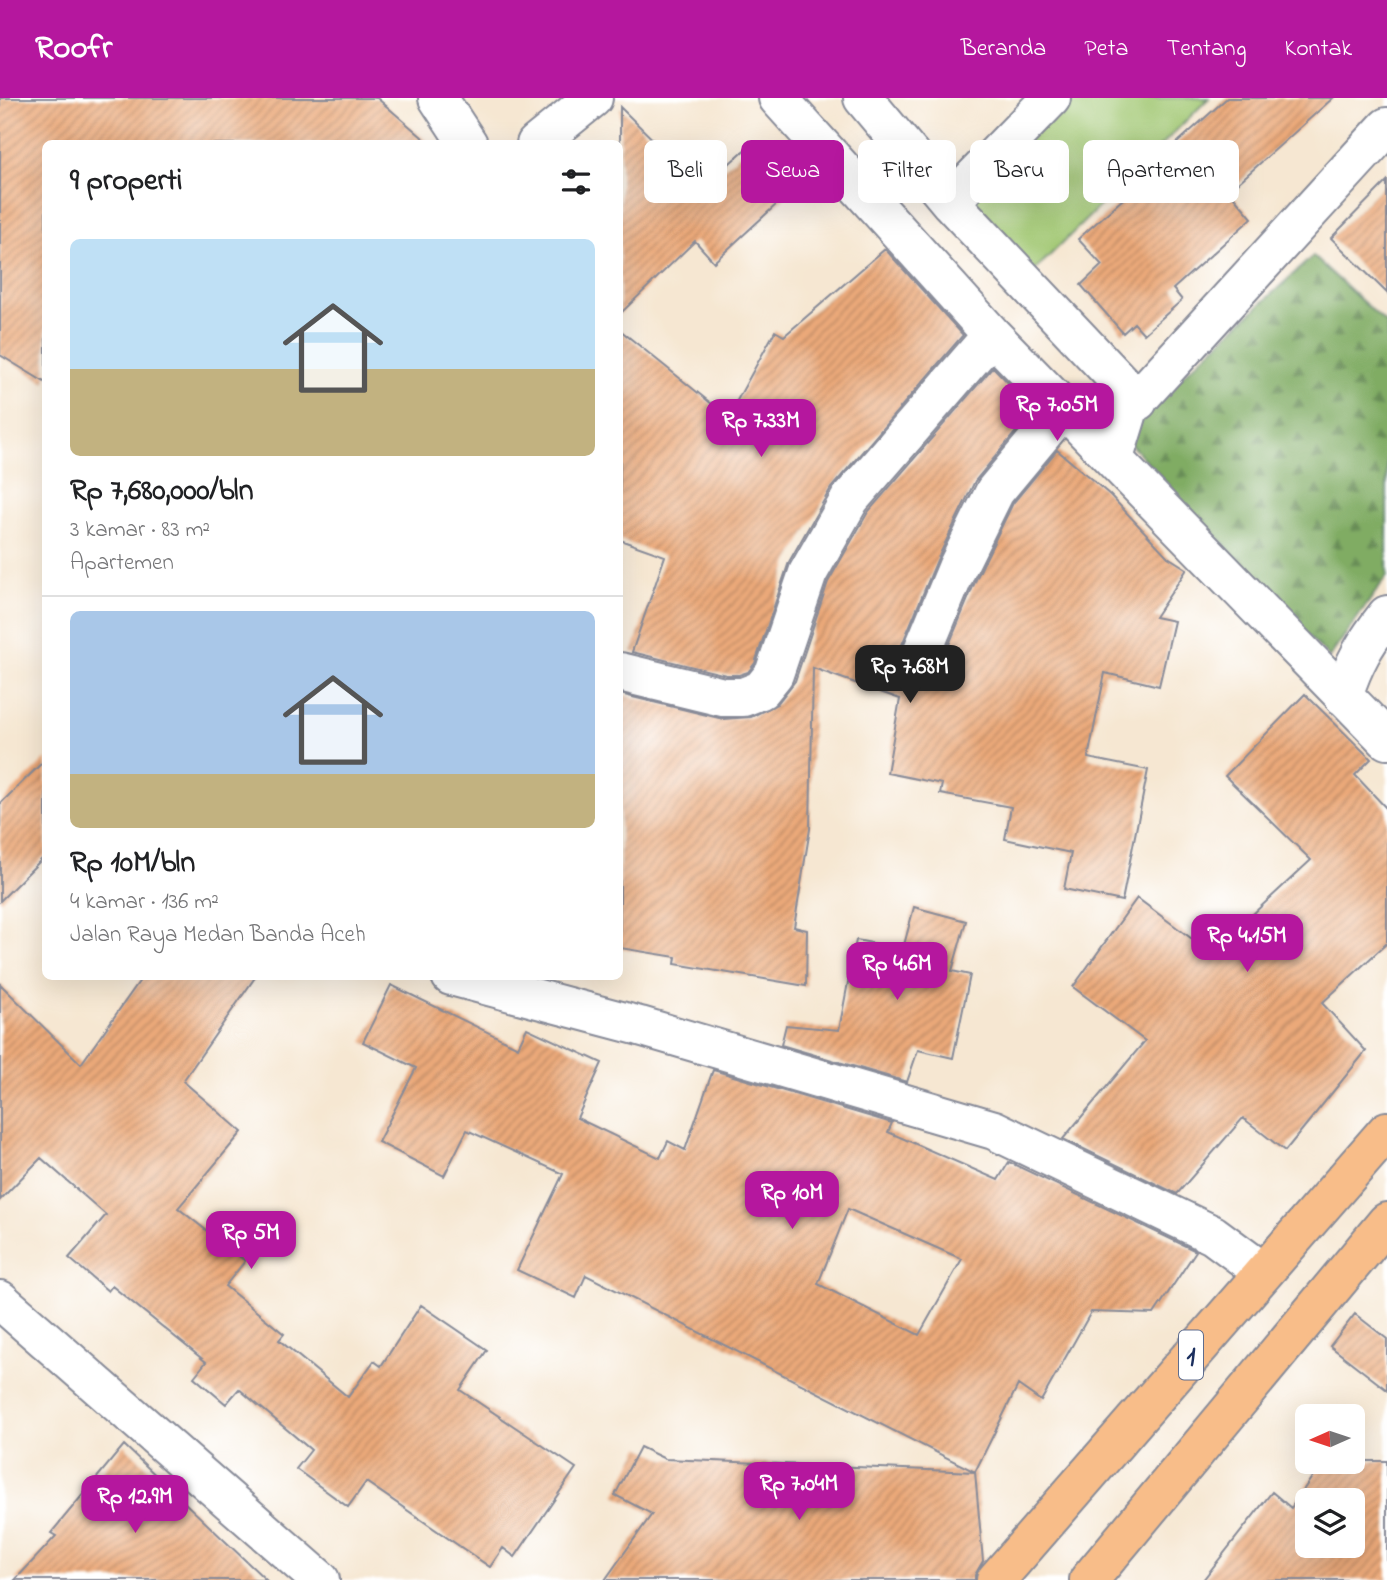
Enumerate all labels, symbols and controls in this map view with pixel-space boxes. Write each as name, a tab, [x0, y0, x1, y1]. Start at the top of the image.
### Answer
text: Roofr	[35, 25, 112, 73]
text: Beranda	[961, 32, 1046, 67]
text: Peta	[1084, 32, 1129, 67]
text: Tentang	[1167, 32, 1247, 67]
text: Kontak	[1285, 32, 1352, 67]
chip: Beli	[644, 140, 727, 203]
chip: Sewa	[741, 140, 844, 203]
chip: Filter	[858, 140, 956, 203]
chip: Baru	[970, 140, 1069, 203]
chip: Apartemen	[1083, 140, 1239, 203]
text: 9 properti	[70, 160, 182, 204]
icon: filters	[557, 163, 595, 201]
icon: home	[270, 285, 396, 411]
pin: Rp 7.05M	[985, 384, 1129, 443]
text: Rp 7.05M	[1016, 389, 1098, 422]
pin: Rp 7.33M	[689, 400, 833, 459]
text: Rp 7.33M	[722, 405, 800, 438]
text: Rp 7,680,000/bln	[70, 470, 253, 514]
text: 3 kamar · 83 m²	[70, 514, 210, 547]
text: Apartemen	[70, 547, 174, 580]
pin: Rp 7.68M	[838, 646, 982, 705]
text: Rp 7.68M	[871, 651, 949, 684]
icon: home	[270, 657, 396, 783]
text: Rp 10M/bln	[70, 842, 195, 886]
text: 4 kamar · 136 m²	[70, 886, 219, 919]
pin: Rp 4.15M	[1175, 914, 1319, 974]
text: Jalan Raya Medan Banda Aceh	[70, 919, 366, 952]
text: Rp 4.15M	[1207, 920, 1287, 953]
pin: Rp 4.6M	[832, 942, 962, 1002]
text: Rp 4.6M	[862, 948, 932, 981]
pin: Rp 10M	[735, 1172, 849, 1231]
text: Rp 10M	[761, 1177, 823, 1210]
pin: Rp 5M	[202, 1212, 300, 1271]
text: Rp 5M	[222, 1217, 280, 1250]
road number: 1	[1179, 1330, 1203, 1380]
north arrow	[1295, 1404, 1365, 1474]
map controls	[1295, 1404, 1365, 1558]
pin: Rp 7.04M	[727, 1462, 871, 1522]
text: Rp 7.04M	[760, 1468, 838, 1501]
pin: Rp 12.9M	[63, 1476, 207, 1535]
text: Rp 12.9M	[97, 1481, 173, 1514]
button: layers	[1295, 1488, 1365, 1558]

